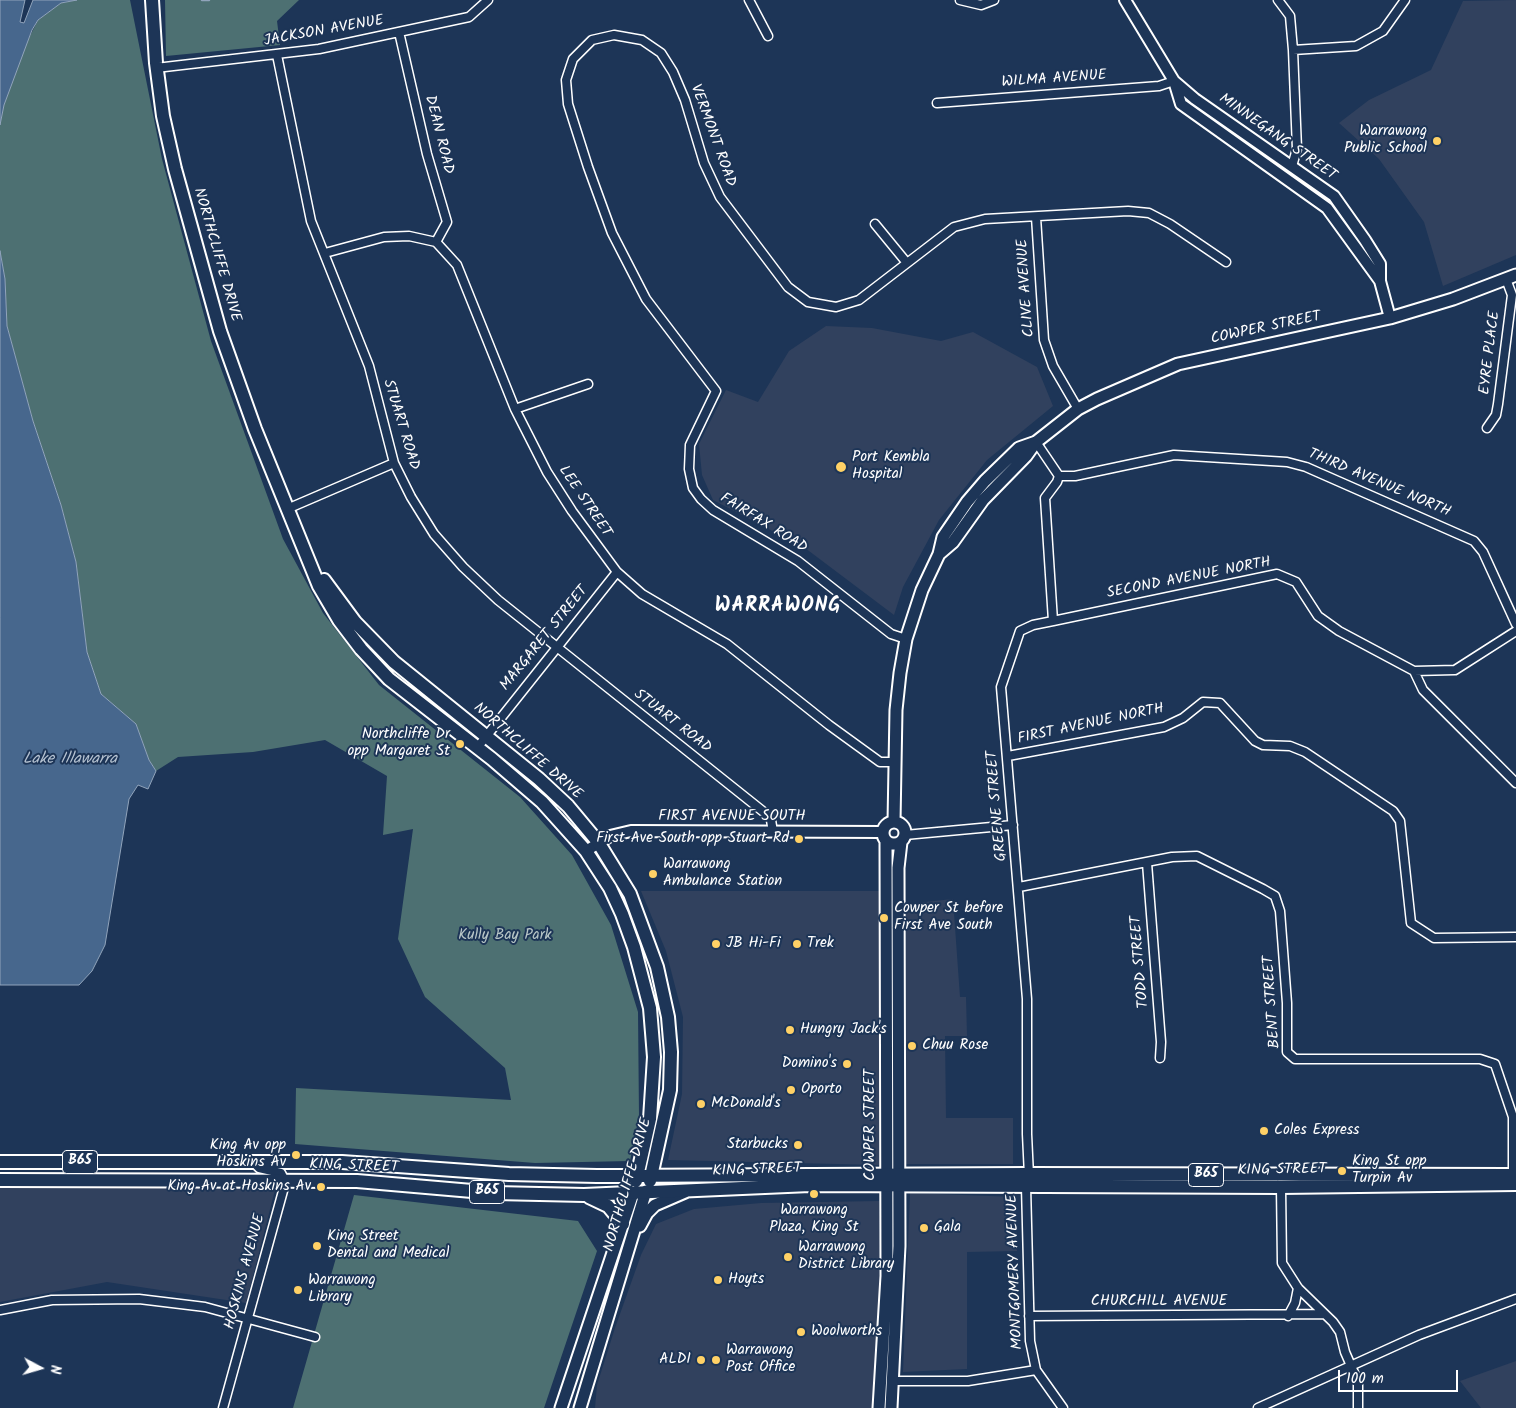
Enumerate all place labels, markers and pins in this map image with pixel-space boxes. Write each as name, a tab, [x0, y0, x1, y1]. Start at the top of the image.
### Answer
place label: Warrawong Public School	[1344, 123, 1427, 158]
marker: Warrawong Public School	[1431, 135, 1443, 147]
place label: Port Kembla Hospital	[852, 449, 930, 484]
marker: Port Kembla Hospital	[834, 460, 848, 474]
place label: Northcliffe Dr opp Margaret St	[348, 726, 450, 761]
marker: Northcliffe Dr opp Margaret St	[454, 738, 466, 750]
place label: First Ave South opp Stuart Rd	[596, 830, 789, 848]
marker: First Ave South opp Stuart Rd	[793, 833, 805, 845]
place label: Warrawong Ambulance Station	[663, 856, 782, 891]
marker: Warrawong Ambulance Station	[647, 868, 659, 880]
place label: Cowper St before First Ave South	[894, 900, 1003, 935]
marker: Cowper St before First Ave South	[878, 912, 890, 924]
place label: JB Hi-Fi	[726, 935, 781, 953]
place label: Trek	[807, 935, 834, 953]
marker: JB Hi-Fi	[710, 938, 722, 950]
marker: Trek	[791, 938, 803, 950]
place label: Hungry Jack's	[800, 1021, 887, 1039]
marker: Hungry Jack's	[784, 1024, 796, 1036]
place label: Chuu Rose	[922, 1037, 988, 1055]
marker: Chuu Rose	[906, 1040, 918, 1052]
place label: Domino's	[782, 1055, 837, 1073]
marker: Domino's	[841, 1058, 853, 1070]
place label: Oporto	[801, 1081, 842, 1099]
marker: Oporto	[785, 1084, 797, 1096]
place label: McDonald's	[711, 1095, 781, 1113]
marker: McDonald's	[695, 1098, 707, 1110]
place label: Coles Express	[1274, 1122, 1359, 1140]
marker: Coles Express	[1258, 1125, 1270, 1137]
place label: Starbucks	[727, 1136, 788, 1154]
place label: King Av opp Hoskins Av	[210, 1137, 286, 1172]
marker: Starbucks	[792, 1139, 804, 1151]
marker: King Av opp Hoskins Av	[290, 1149, 302, 1161]
place label: King St opp Turpin Av	[1352, 1153, 1426, 1188]
marker: King St opp Turpin Av	[1336, 1165, 1348, 1177]
place label: King Av at Hoskins Av	[167, 1178, 311, 1196]
marker: King Av at Hoskins Av	[315, 1181, 327, 1193]
marker: Warrawong Plaza, King St	[808, 1188, 820, 1200]
place label: Warrawong Plaza, King St	[769, 1202, 859, 1237]
place label: Gala	[934, 1219, 961, 1237]
marker: Gala	[918, 1222, 930, 1234]
place label: King Street Dental and Medical	[327, 1228, 450, 1263]
place label: Warrawong District Library	[798, 1239, 894, 1274]
marker: King Street Dental and Medical	[311, 1240, 323, 1252]
marker: Warrawong District Library	[782, 1251, 794, 1263]
place label: Hoyts	[728, 1271, 764, 1289]
place label: Warrawong Library	[308, 1272, 376, 1307]
marker: Hoyts	[712, 1274, 724, 1286]
marker: Warrawong Library	[292, 1284, 304, 1296]
place label: Woolworths	[811, 1323, 882, 1341]
marker: Woolworths	[795, 1326, 807, 1338]
place label: Warrawong Post Office	[726, 1342, 795, 1377]
place label: ALDI	[659, 1351, 691, 1369]
marker: ALDI	[695, 1354, 707, 1366]
marker: Warrawong Post Office	[710, 1354, 722, 1366]

